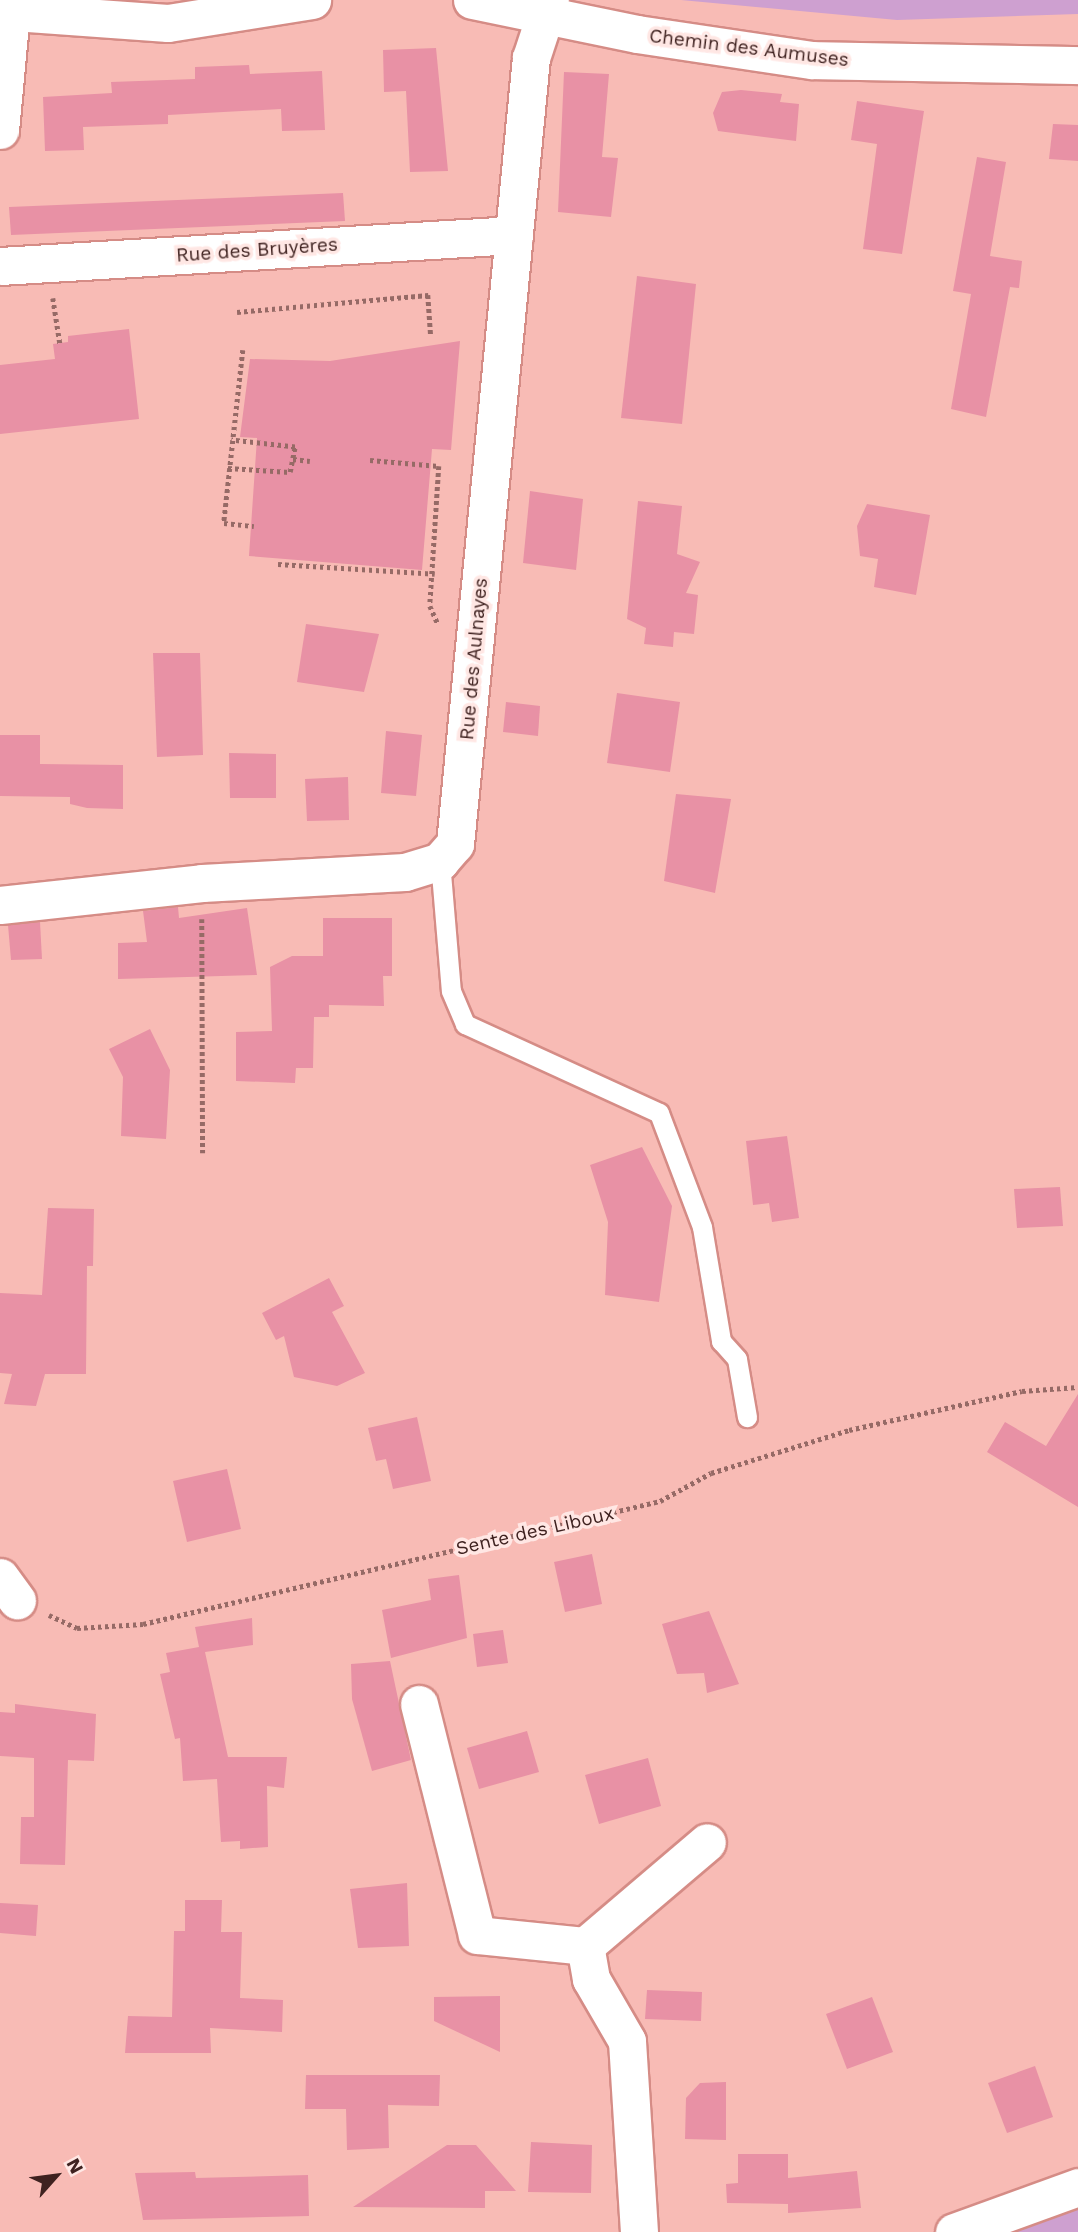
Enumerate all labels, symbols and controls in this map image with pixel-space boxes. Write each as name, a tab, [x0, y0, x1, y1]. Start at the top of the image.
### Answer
street label: Chemin des Aumuses	[648, 24, 850, 72]
street label: Rue des Bruyères	[175, 233, 339, 267]
street label: Rue des Aulnayes	[456, 577, 492, 741]
street label: Sente des Liboux	[454, 1502, 616, 1560]
north arrow	[21, 2141, 91, 2211]
text: N	[62, 2154, 88, 2178]

